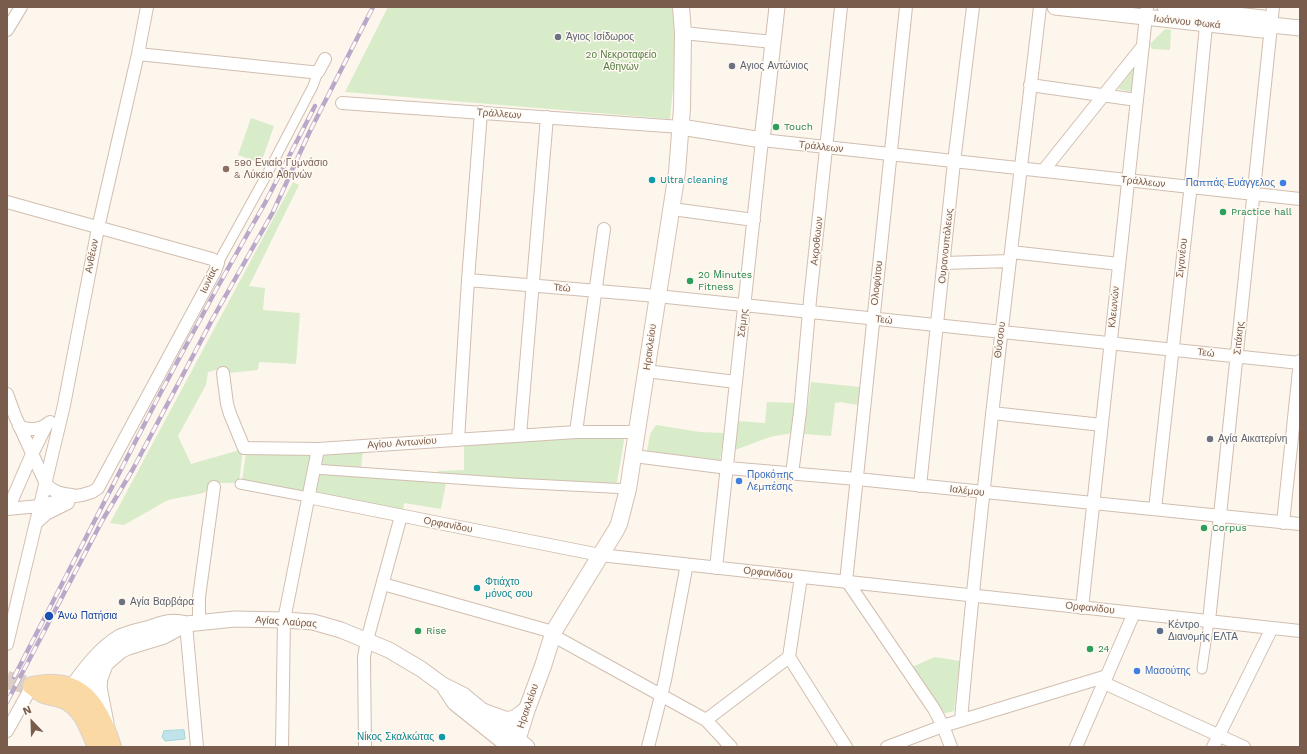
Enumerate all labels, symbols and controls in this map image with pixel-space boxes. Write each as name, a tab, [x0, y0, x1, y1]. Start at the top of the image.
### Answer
street label: Ιωάννου Φωκά	[1153, 13, 1221, 31]
place label: Άγιος Ισίδωρος	[566, 31, 634, 43]
marker: Άγιος Ισίδωρος	[553, 32, 563, 42]
park label: 2ο Νεκροταφείο Αθηνών	[586, 49, 656, 72]
place label: Αγιος Αντώνιος	[740, 60, 808, 72]
marker: Αγιος Αντώνιος	[727, 61, 737, 71]
street label: Τράλλεων	[476, 106, 522, 122]
place label: Touch	[784, 121, 813, 133]
marker: Touch	[771, 122, 781, 132]
street label: Τράλλεων	[798, 139, 844, 155]
place label: 59ο Ενιαίο Γυμνάσιο & Λύκειο Αθηνών	[234, 157, 328, 180]
marker: 59ο Ενιαίο Γυμνάσιο & Λύκειο Αθηνών	[221, 164, 231, 174]
place label: Ultra cleaning	[660, 174, 728, 186]
street label: Τράλλεων	[1120, 174, 1166, 190]
marker: Ultra cleaning	[647, 175, 657, 185]
place label: Παππάς Ευάγγελος	[1186, 177, 1275, 189]
marker: Παππάς Ευάγγελος	[1278, 178, 1288, 188]
place label: Practice hall	[1231, 206, 1292, 218]
marker: Practice hall	[1218, 207, 1228, 217]
street label: Ουρανουπόλεως	[936, 208, 956, 284]
street label: Ακροθωων	[808, 216, 826, 266]
street label: Ανθέων	[83, 238, 101, 274]
street label: Σιγανέου	[1174, 238, 1190, 278]
street label: Ολοφύτου	[869, 260, 885, 306]
street label: Ιωνίας	[198, 265, 220, 295]
place label: 20 Μinutes Fitness	[698, 269, 752, 292]
marker: 20 Μinutes Fitness	[685, 276, 695, 286]
street label: Τεώ	[553, 281, 571, 295]
street label: Κλεωνών	[1106, 286, 1122, 328]
street label: Σάμης	[735, 308, 751, 338]
street label: Τεώ	[875, 313, 893, 327]
street label: Θύσσου	[992, 321, 1008, 359]
street label: Σιτάκης	[1231, 321, 1247, 355]
street label: Ηρακλείου	[641, 323, 659, 371]
street label: Τεώ	[1197, 346, 1215, 360]
place label: Αγία Αικατερίνη	[1218, 433, 1287, 445]
marker: Αγία Αικατερίνη	[1205, 434, 1215, 444]
street label: Αγίου Αντωνίου	[367, 435, 437, 451]
place label: Προκόπης Λεμπέσης	[747, 469, 794, 492]
marker: Προκόπης Λεμπέσης	[734, 476, 744, 486]
street label: Ιαλέμου	[949, 483, 985, 499]
street label: Ορφανίδου	[423, 514, 473, 536]
place label: Corpus	[1212, 522, 1247, 534]
marker: Corpus	[1199, 523, 1209, 533]
street label: Ορφανίδου	[743, 564, 793, 582]
place label: Φτιάχτο μόνος σου	[485, 576, 533, 600]
marker: Φτιάχτο μόνος σου	[472, 583, 482, 593]
place label: Αγία Βαρβάρα	[130, 596, 194, 608]
marker: Αγία Βαρβάρα	[117, 597, 127, 607]
street label: Ορφανίδου	[1065, 599, 1115, 617]
marker: Άνω Πατήσια	[43, 610, 55, 622]
place label: Άνω Πατήσια	[58, 610, 117, 622]
street label: Αγίας Λαύρας	[255, 614, 317, 630]
place label: Κέντρο Διανομής ΕΛΤΑ	[1168, 619, 1238, 642]
place label: Rise	[426, 625, 446, 637]
marker: Rise	[413, 626, 423, 636]
marker: Κέντρο Διανομής ΕΛΤΑ	[1155, 626, 1165, 636]
place label: 24	[1098, 643, 1110, 655]
marker: 24	[1085, 644, 1095, 654]
place label: Μασούτης	[1145, 665, 1191, 677]
marker: Μασούτης	[1132, 666, 1142, 676]
street label: Ηρακλείου	[515, 682, 541, 730]
north arrow	[12, 702, 52, 742]
text: N	[21, 703, 33, 718]
place label: Νίκος Σκαλκώτας	[357, 731, 434, 743]
marker: Νίκος Σκαλκώτας	[437, 732, 447, 742]

